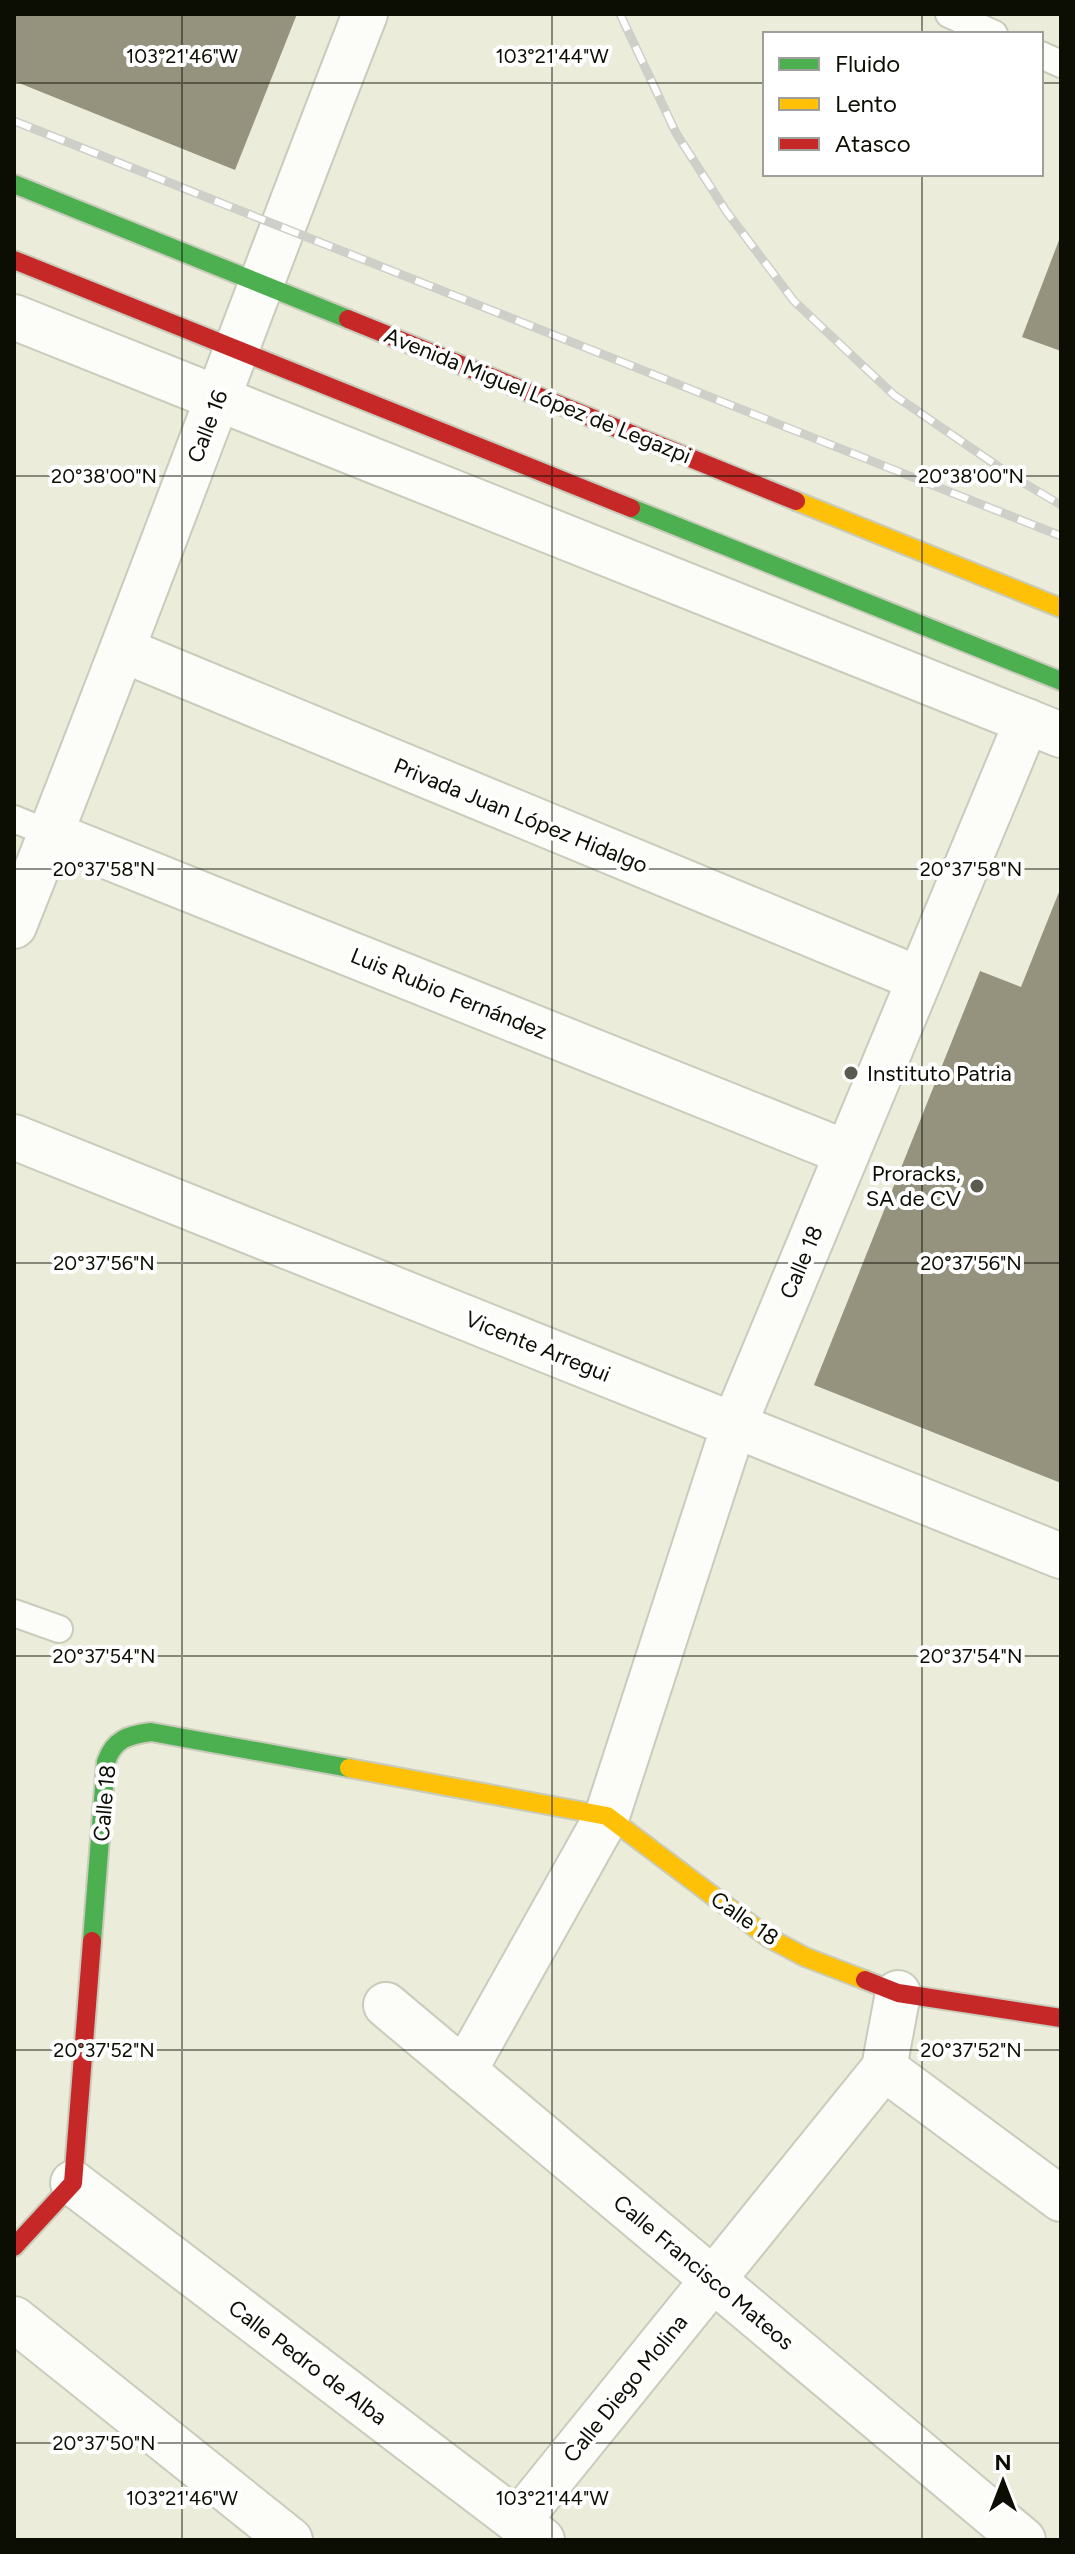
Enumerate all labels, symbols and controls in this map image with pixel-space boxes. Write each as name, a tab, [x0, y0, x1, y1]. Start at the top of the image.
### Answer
legend	[763, 32, 1043, 176]
text: 103°21'46"W	[126, 44, 238, 68]
text: 103°21'44"W	[495, 44, 609, 68]
text: Fluido	[835, 49, 900, 78]
text: Lento	[835, 89, 897, 118]
text: Atasco	[835, 129, 911, 158]
street label: Avenida Miguel López de Legazpi	[381, 321, 695, 469]
street label: Calle 16	[181, 386, 234, 466]
text: 20°38'00"N	[51, 464, 157, 488]
text: 20°38'00"N	[918, 464, 1024, 488]
street label: Privada Juan López Hidalgo	[390, 752, 652, 879]
text: 20°37'58"N	[53, 857, 155, 881]
text: 20°37'58"N	[920, 857, 1022, 881]
street label: Luis Rubio Fernández	[347, 942, 551, 1045]
place label: Instituto Patria	[867, 1060, 1012, 1087]
marker: Instituto Patria	[842, 1064, 860, 1082]
place label: Proracks, SA de CV	[866, 1160, 962, 1212]
marker: Proracks, SA de CV	[968, 1177, 986, 1195]
street label: Calle 18	[774, 1222, 829, 1303]
text: 20°37'56"N	[53, 1251, 155, 1275]
text: 20°37'56"N	[920, 1251, 1022, 1275]
street label: Vicente Arregui	[461, 1305, 614, 1388]
text: 20°37'54"N	[53, 1644, 155, 1668]
text: 20°37'54"N	[920, 1644, 1022, 1668]
street label: Calle 18	[88, 1764, 121, 1842]
street label: Calle 18	[706, 1885, 784, 1951]
text: 20°37'52"N	[53, 2038, 155, 2062]
text: 20°37'52"N	[920, 2038, 1022, 2062]
street label: Calle Francisco Mateos	[608, 2189, 799, 2356]
street label: Calle Pedro de Alba	[223, 2294, 392, 2431]
street label: Calle Diego Molina	[558, 2309, 693, 2468]
text: 20°37'50"N	[52, 2431, 156, 2455]
north arrow	[963, 2442, 1043, 2522]
text: N	[994, 2449, 1012, 2476]
text: 103°21'46"W	[126, 2486, 238, 2510]
text: 103°21'44"W	[495, 2486, 609, 2510]

